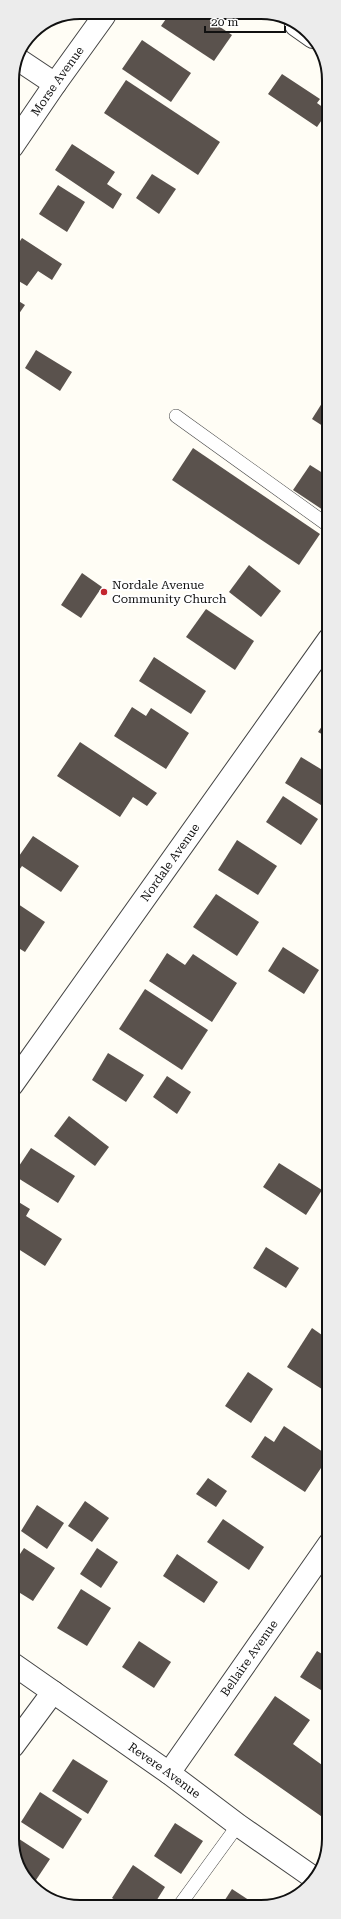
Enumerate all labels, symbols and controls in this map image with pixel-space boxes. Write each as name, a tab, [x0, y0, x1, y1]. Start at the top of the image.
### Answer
scale bar	[205, 8, 285, 34]
text: 20 m	[211, 15, 238, 29]
street label: Morse Avenue	[28, 43, 87, 119]
place label: Nordale Avenue Community Church	[112, 578, 227, 606]
marker: Nordale Avenue Community Church	[99, 587, 109, 597]
street label: Nordale Avenue	[138, 820, 203, 904]
street label: Bellaire Avenue	[218, 1617, 281, 1699]
street label: Revere Avenue	[126, 1740, 203, 1801]

